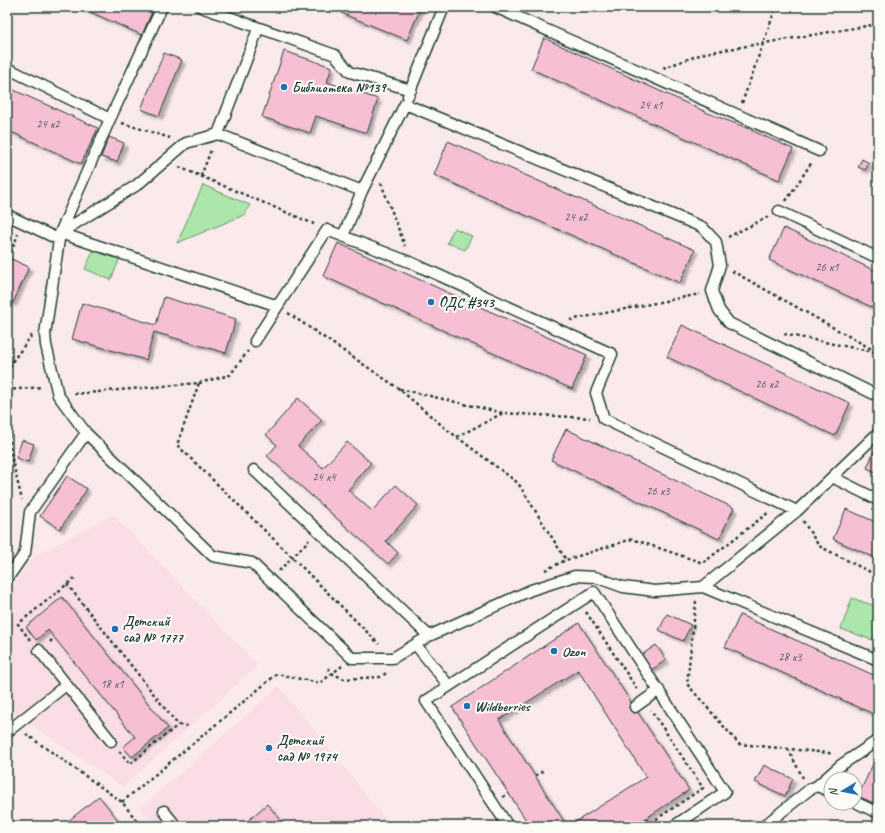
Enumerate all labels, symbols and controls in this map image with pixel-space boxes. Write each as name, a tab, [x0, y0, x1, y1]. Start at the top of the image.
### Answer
place label: Библиотека №139	[292, 79, 387, 96]
marker: Библиотека №139	[279, 82, 289, 92]
house number: 24 к1	[639, 97, 663, 113]
house number: 24 к2	[36, 116, 61, 132]
house number: 24 к2	[564, 209, 589, 225]
house number: 26 к1	[815, 259, 839, 275]
place label: ОДС #343	[439, 294, 495, 311]
marker: ОДС #343	[426, 297, 436, 307]
house number: 26 к2	[755, 376, 780, 392]
house number: 24 к4	[312, 469, 337, 485]
house number: 26 к3	[646, 483, 671, 499]
place label: Детский сад № 1777	[123, 613, 185, 646]
marker: Детский сад № 1777	[110, 624, 120, 634]
place label: Ozon	[562, 643, 586, 660]
marker: Ozon	[549, 646, 559, 656]
house number: 28 к3	[778, 649, 803, 665]
house number: 18 к1	[100, 676, 124, 692]
place label: Wildberries	[475, 698, 532, 715]
marker: Wildberries	[462, 701, 472, 711]
place label: Детский сад № 1974	[277, 732, 338, 765]
marker: Детский сад № 1974	[264, 743, 274, 753]
north arrow	[823, 771, 863, 811]
text: N	[825, 786, 841, 797]

